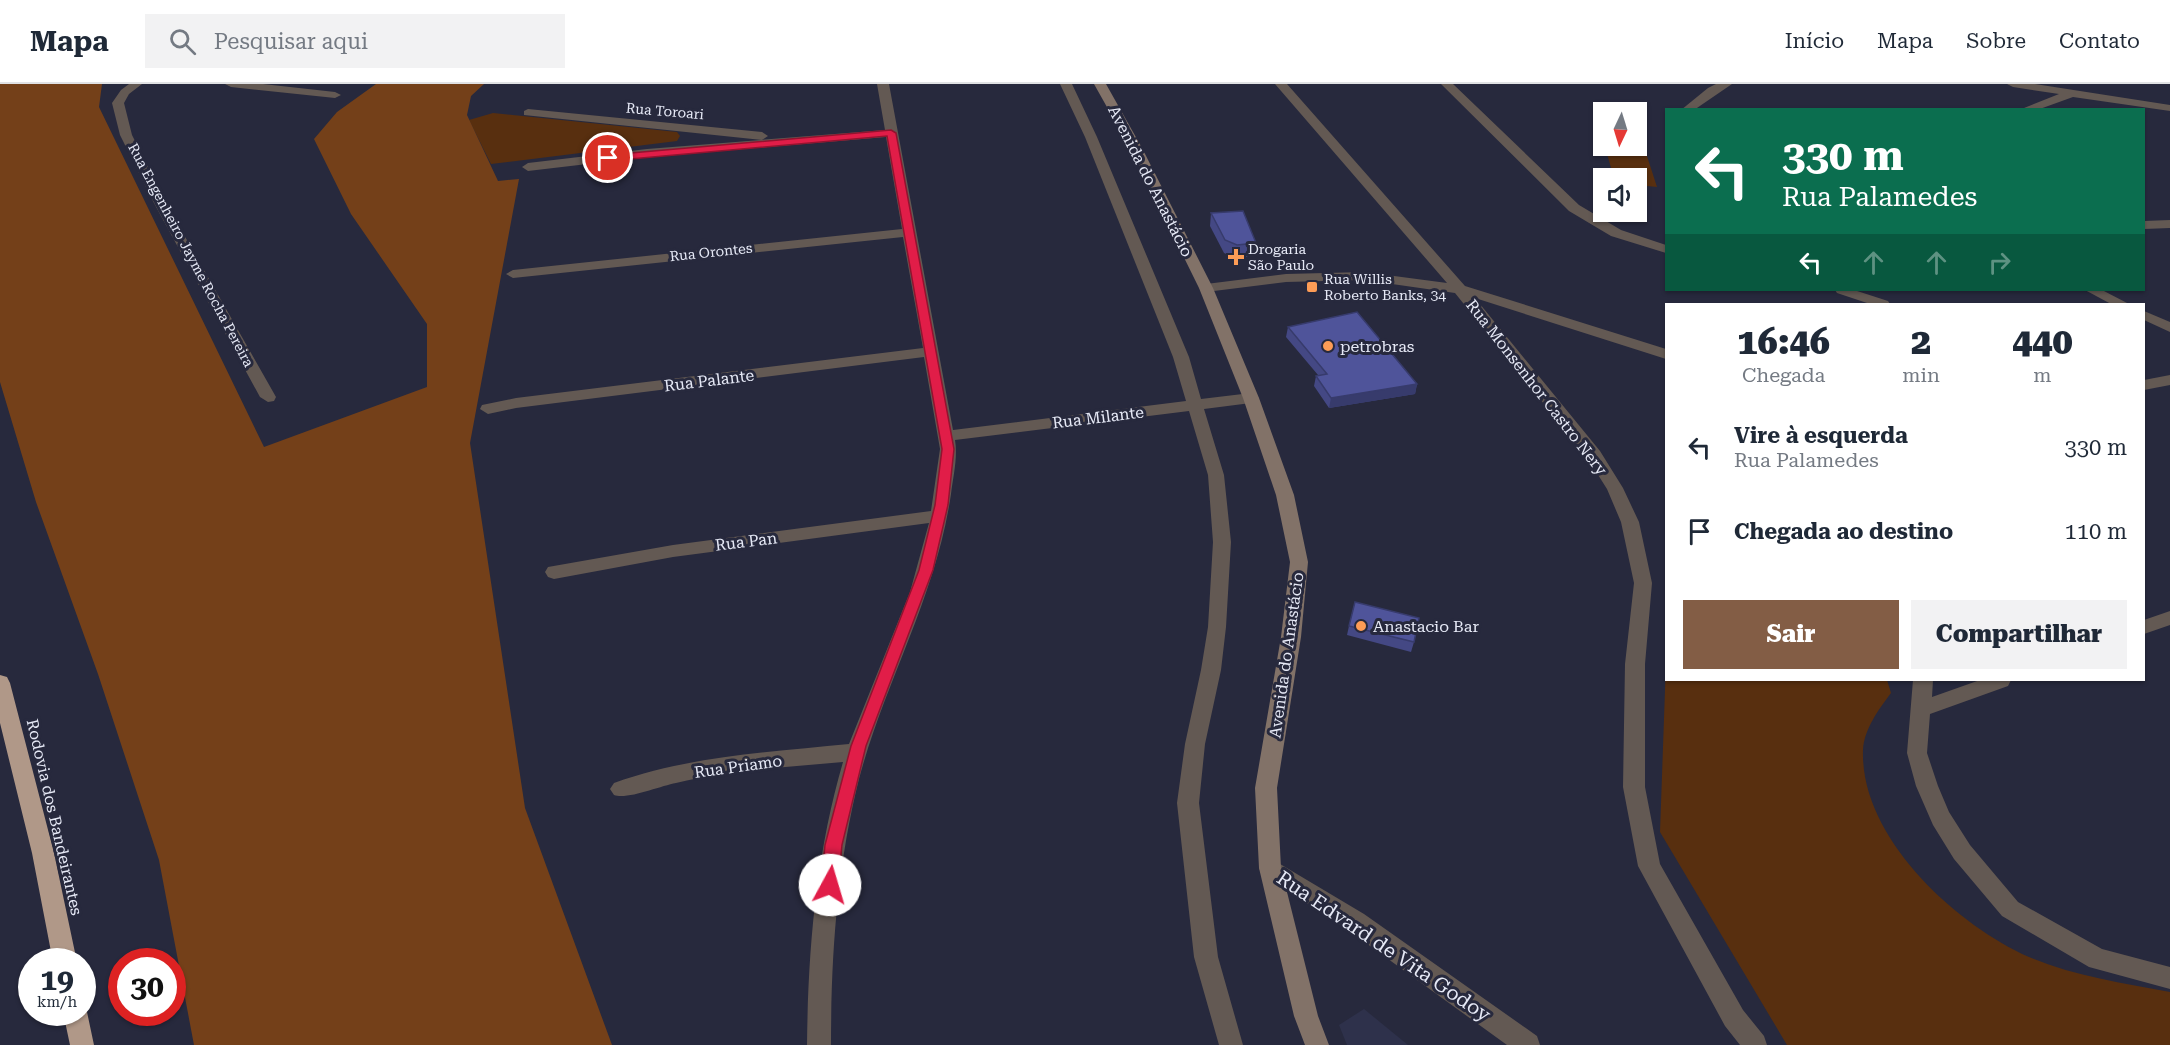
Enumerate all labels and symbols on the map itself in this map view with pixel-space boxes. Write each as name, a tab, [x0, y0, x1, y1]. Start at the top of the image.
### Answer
street label: Rua Toroari	[625, 100, 705, 122]
north arrow	[1593, 102, 1647, 156]
street label: Avenida do Anastácio	[1104, 103, 1197, 260]
pin	[582, 132, 633, 183]
street label: Rua Engenheiro Jayme Rocha Pereira	[125, 140, 257, 370]
street label: Rua Orontes	[669, 240, 753, 264]
place label: Drogaria São Paulo	[1248, 241, 1314, 273]
marker: Drogaria São Paulo	[1229, 250, 1243, 264]
place label: Rua Willis Roberto Banks, 34	[1324, 271, 1446, 303]
marker: Rua Willis Roberto Banks, 34	[1305, 280, 1319, 294]
street label: Rua Monsenhor Castro Nery	[1462, 296, 1611, 479]
place label: petrobras	[1340, 337, 1415, 356]
marker: petrobras	[1321, 339, 1335, 353]
street label: Rua Palante	[663, 366, 755, 395]
street label: Rua Milante	[1051, 402, 1145, 433]
street label: Rua Pan	[714, 528, 778, 555]
street label: Avenida do Anastácio	[1265, 571, 1308, 739]
place label: Anastacio Bar	[1373, 617, 1479, 636]
marker: Anastacio Bar	[1354, 619, 1368, 633]
street label: Rodovia dos Bandeirantes	[23, 717, 86, 917]
street label: Rua Priamo	[693, 751, 783, 782]
position arrow	[798, 853, 862, 917]
street label: Rua Edvard de Vita Godoy	[1273, 865, 1496, 1027]
speed limit sign: 30	[108, 948, 186, 1026]

